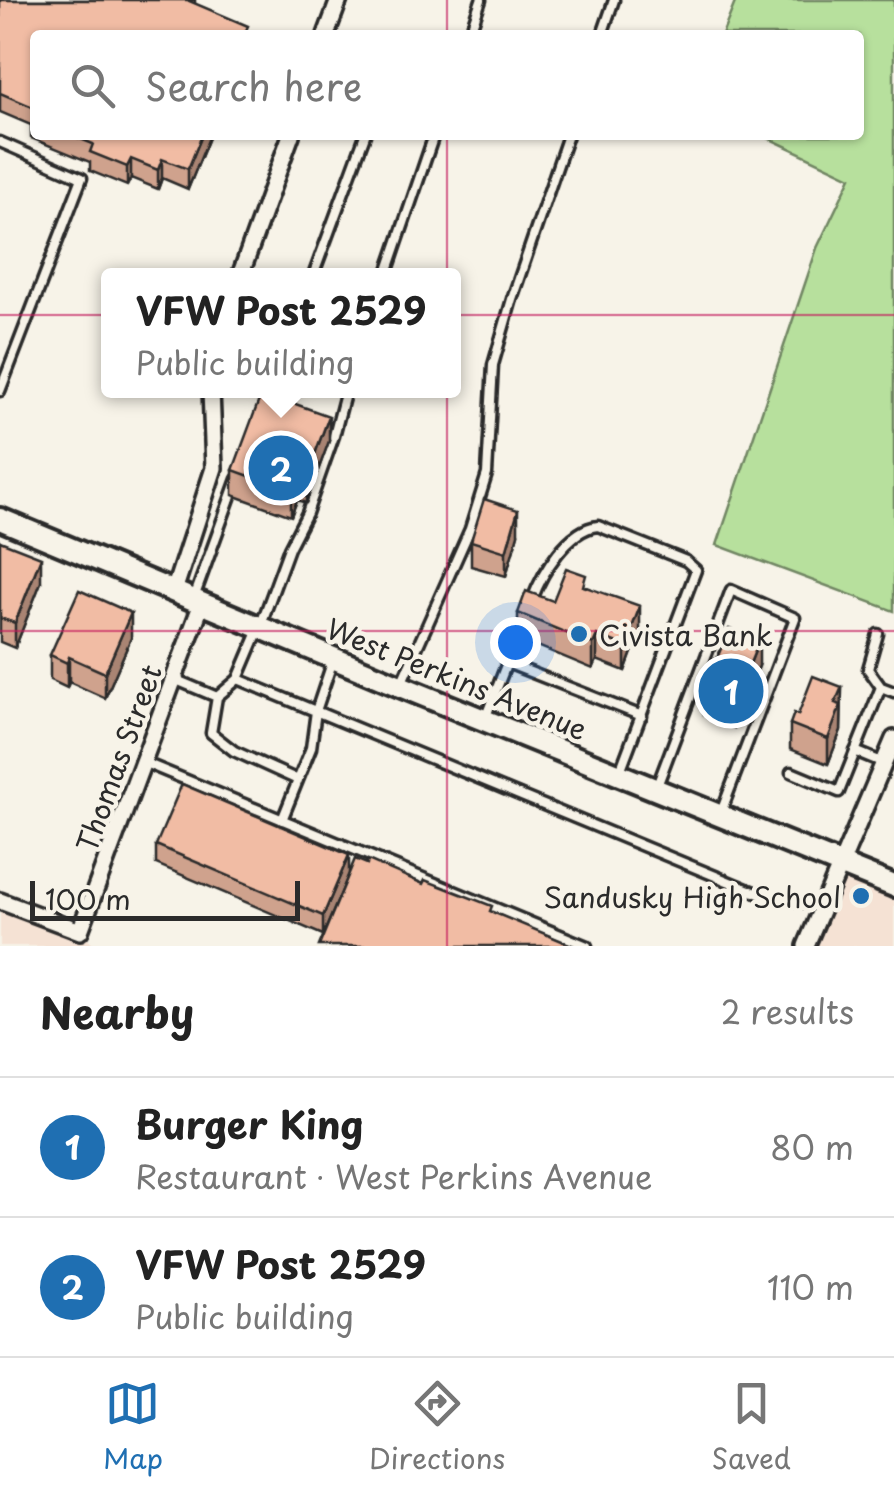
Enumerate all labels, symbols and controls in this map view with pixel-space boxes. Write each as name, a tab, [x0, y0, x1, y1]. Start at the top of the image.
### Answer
search box	[30, 30, 864, 140]
text: Search here	[145, 57, 362, 114]
icon: search	[65, 58, 120, 113]
popup	[101, 268, 461, 398]
text: VFW Post 2529	[136, 281, 427, 338]
text: Public building	[136, 338, 355, 386]
pin: 2	[248, 430, 314, 506]
street label: West Perkins Avenue	[320, 606, 594, 750]
place label: Civista Bank	[599, 613, 773, 656]
your location	[490, 617, 541, 668]
marker: Civista Bank	[568, 623, 590, 645]
pin: 1	[698, 654, 764, 728]
street label: Thomas Street	[64, 658, 172, 858]
place label: Sandusky High School	[543, 875, 841, 918]
scale bar	[30, 876, 300, 920]
text: 100 m	[45, 877, 131, 920]
marker: Sandusky High School	[850, 885, 872, 907]
text: Nearby	[40, 980, 194, 1043]
text: 2 results	[721, 987, 854, 1035]
text: Burger King	[135, 1095, 364, 1152]
text: 1	[65, 1123, 80, 1171]
text: 80 m	[770, 1123, 854, 1171]
text: Restaurant · West Perkins Avenue	[135, 1152, 653, 1200]
text: VFW Post 2529	[135, 1235, 426, 1292]
text: 2	[61, 1263, 84, 1311]
text: 110 m	[767, 1263, 854, 1311]
text: Public building	[135, 1292, 354, 1340]
tab: Map	[103, 1376, 163, 1479]
tab: Directions	[369, 1376, 505, 1479]
tab: Saved	[711, 1376, 791, 1479]

